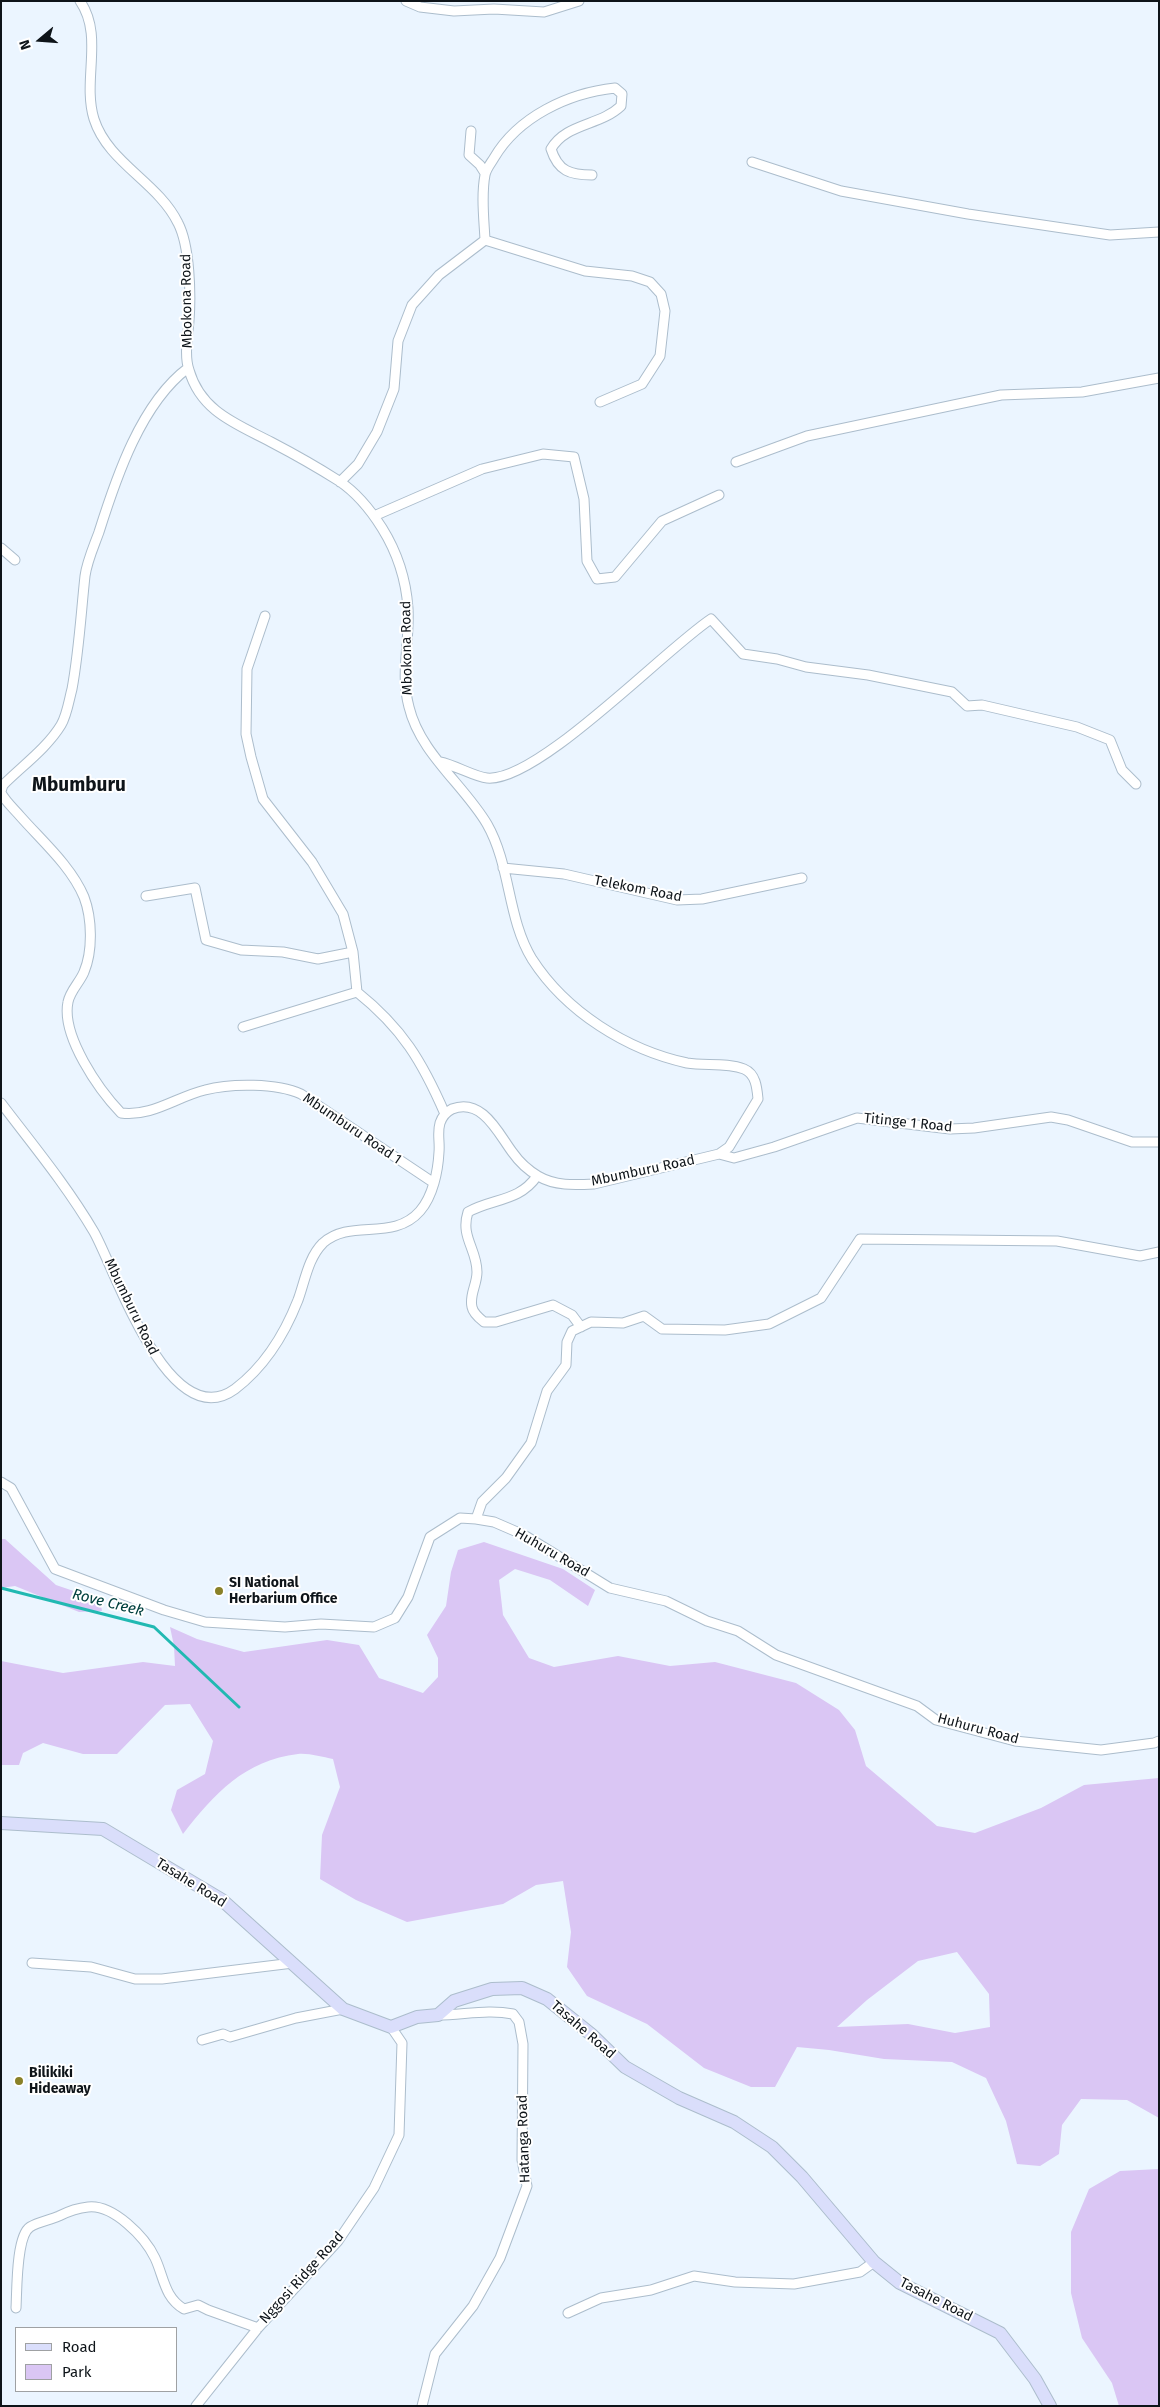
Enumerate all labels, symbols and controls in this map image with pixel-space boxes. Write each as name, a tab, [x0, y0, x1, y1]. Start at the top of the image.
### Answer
north arrow	[15, 15, 65, 65]
text: N	[16, 38, 35, 52]
street label: Mbokona Road	[178, 254, 196, 348]
street label: Mbokona Road	[398, 601, 416, 695]
district label: Mbumburu	[32, 775, 126, 797]
street label: Telekom Road	[593, 872, 683, 906]
street label: Mbumburu Road 1	[300, 1090, 404, 1168]
street label: Titinge 1 Road	[863, 1110, 953, 1136]
street label: Mbumburu Road	[590, 1152, 696, 1190]
street label: Mbumburu Road	[100, 1256, 162, 1358]
street label: Huhuru Road	[512, 1525, 592, 1581]
place label: SI National Herbarium Office	[229, 1575, 337, 1608]
water label: Rove Creek	[70, 1585, 146, 1621]
marker: SI National Herbarium Office	[213, 1585, 225, 1597]
street label: Huhuru Road	[935, 1710, 1021, 1748]
street label: Tasahe Road	[153, 1855, 229, 1911]
street label: Tasahe Road	[547, 1997, 619, 2063]
place label: Bilikiki Hideaway	[29, 2065, 91, 2098]
marker: Bilikiki Hideaway	[13, 2075, 25, 2087]
street label: Hatanga Road	[514, 2094, 534, 2184]
street label: Nggosi Ridge Road	[256, 2229, 348, 2327]
street label: Tasahe Road	[897, 2274, 975, 2326]
legend	[15, 2327, 178, 2392]
text: Road	[62, 2338, 97, 2356]
text: Park	[62, 2363, 92, 2381]

